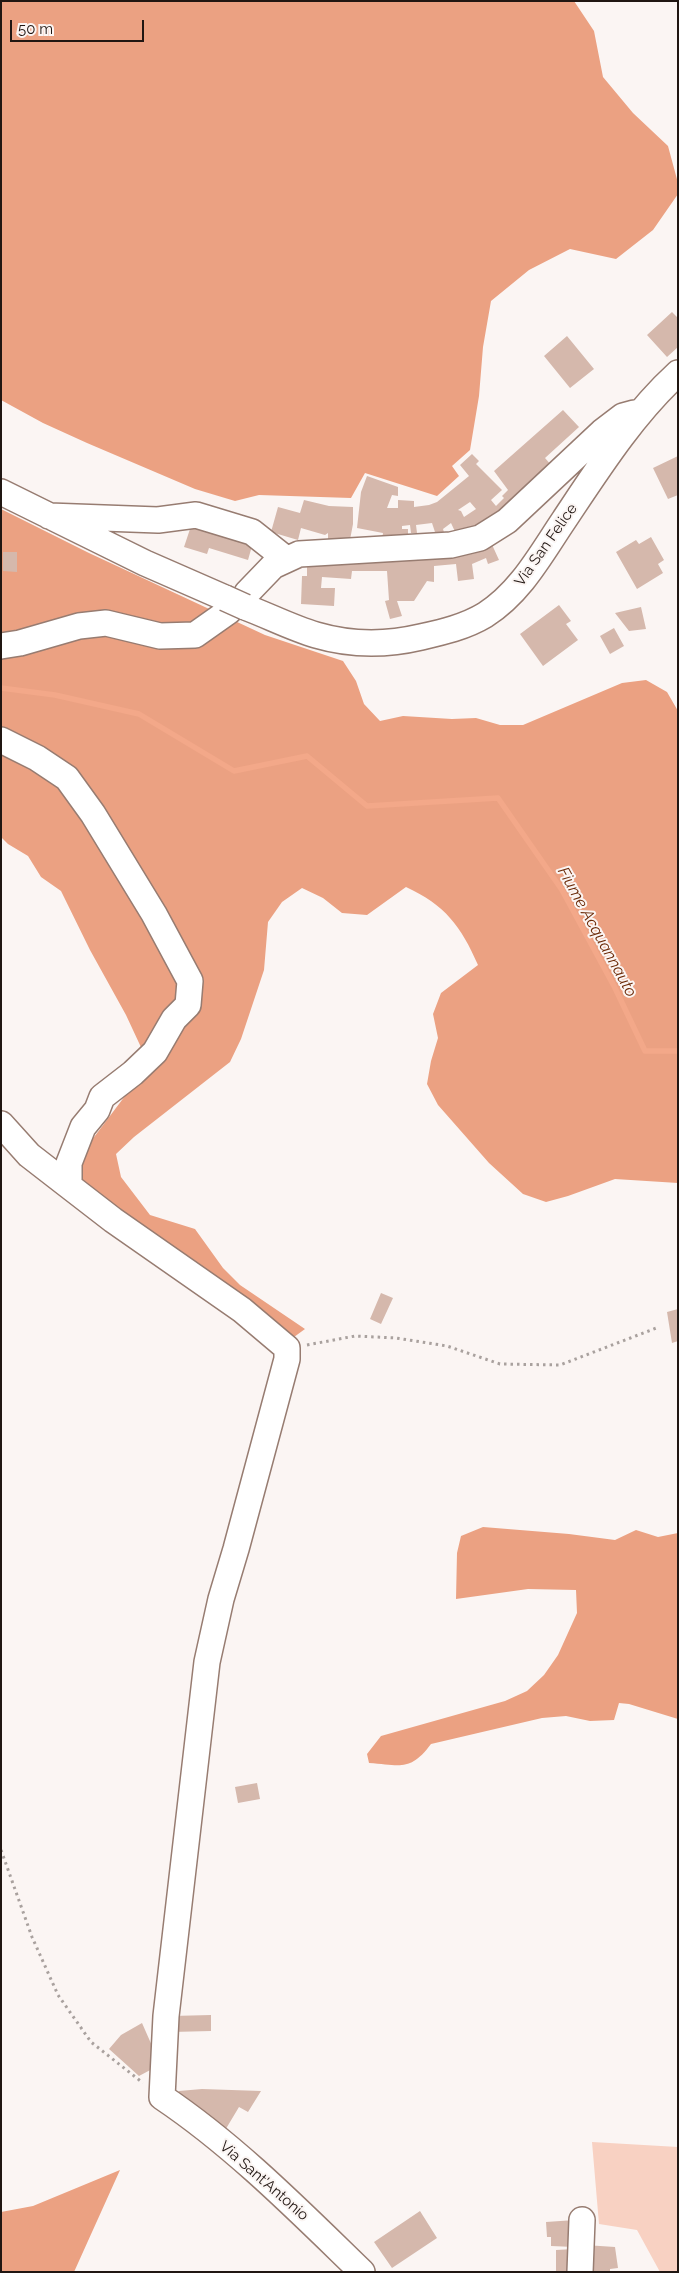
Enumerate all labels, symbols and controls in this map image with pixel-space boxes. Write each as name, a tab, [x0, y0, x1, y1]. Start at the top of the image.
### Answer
scale bar	[12, 10, 146, 42]
text: 50 m	[18, 20, 53, 38]
street label: Via San Felice	[511, 500, 581, 590]
water label: Fiume Acquannauto	[553, 864, 641, 1000]
street label: Via Sant'Antonio	[216, 2137, 312, 2225]

